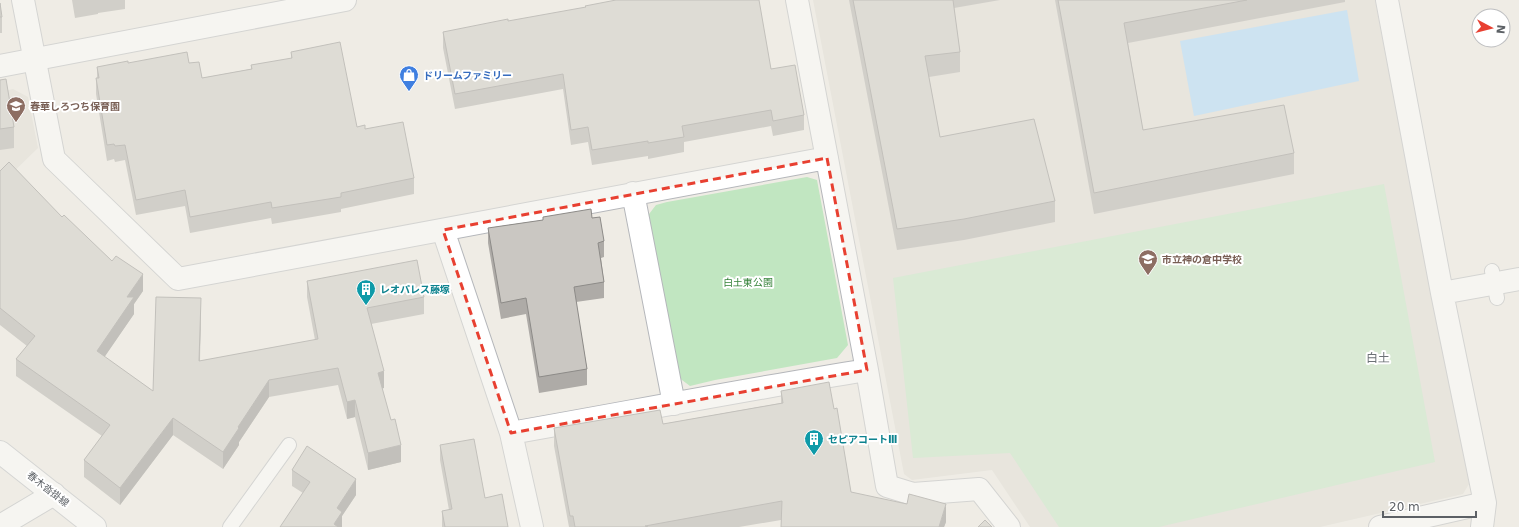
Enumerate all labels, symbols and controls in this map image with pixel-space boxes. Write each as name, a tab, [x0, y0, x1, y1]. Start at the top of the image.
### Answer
north arrow	[1471, 8, 1511, 48]
text: N	[1493, 24, 1507, 35]
shop icon: ドリームファミリー	[398, 64, 420, 92]
place label: ドリームファミリー	[423, 70, 512, 81]
school or university icon: 春華しろつち保育園	[5, 95, 27, 123]
place label: 春華しろつち保育園	[30, 101, 120, 112]
school or university icon: 市立神の倉中学校	[1137, 248, 1159, 276]
place label: 市立神の倉中学校	[1162, 254, 1242, 265]
park label: 白土東公園	[723, 277, 773, 288]
building icon: レオパレス藤塚	[355, 278, 377, 306]
place label: レオパレス藤塚	[380, 284, 450, 295]
district label: 白土	[1366, 351, 1390, 365]
building icon: セピアコートⅢ	[803, 428, 825, 456]
place label: セピアコートⅢ	[828, 434, 897, 445]
street label: 春木沓掛線	[25, 469, 71, 509]
scale bar	[1383, 493, 1476, 519]
text: 20 m	[1389, 500, 1420, 514]

